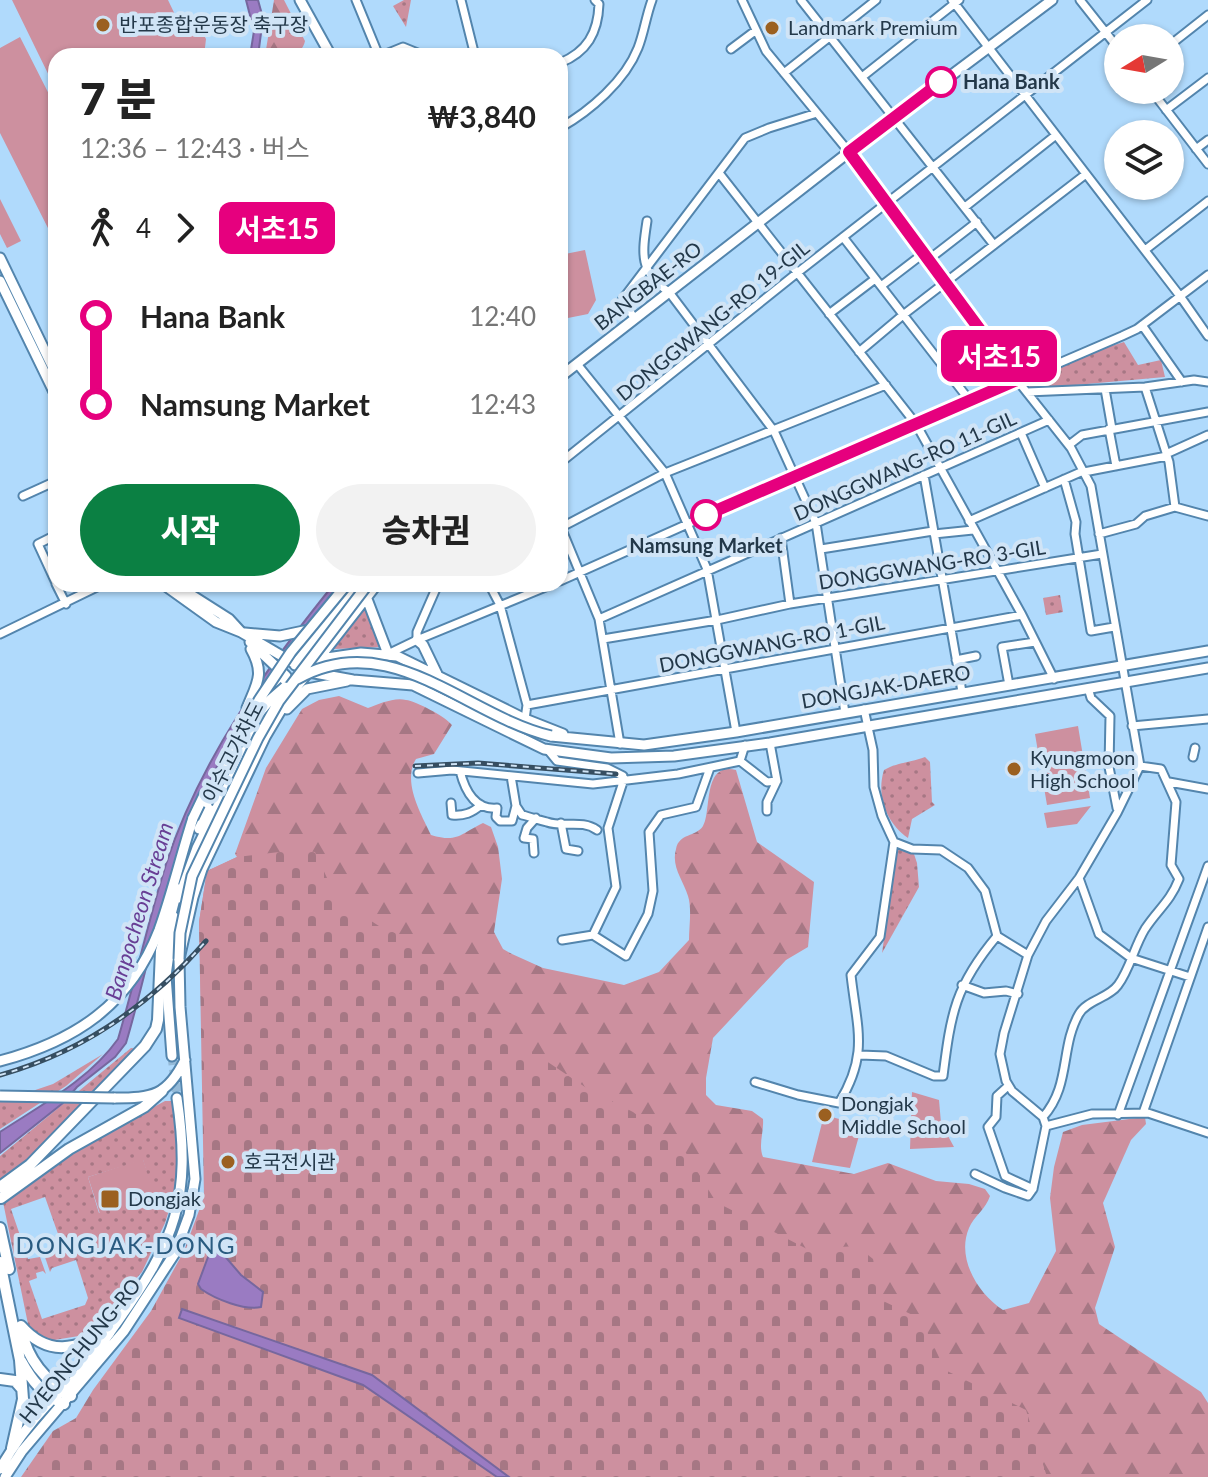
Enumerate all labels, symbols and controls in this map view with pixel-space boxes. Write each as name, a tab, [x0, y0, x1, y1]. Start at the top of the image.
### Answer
place label: 반포종합운동장 축구장	[119, 12, 308, 36]
place label: Landmark Premium	[788, 15, 958, 39]
marker: 반포종합운동장 축구장	[94, 16, 112, 34]
marker: Landmark Premium	[763, 19, 781, 37]
north arrow	[1104, 24, 1184, 104]
map controls	[1104, 24, 1184, 200]
marker: Hana Bank	[926, 67, 956, 97]
place label: Hana Bank	[963, 69, 1060, 93]
text: 7 분	[80, 72, 156, 124]
text: ₩3,840	[427, 98, 536, 134]
button: layers	[1104, 120, 1184, 200]
text: 12:36 – 12:43 · 버스	[80, 132, 310, 164]
icon: walk	[80, 206, 124, 250]
icon: forward	[163, 206, 207, 250]
text: 서초15	[235, 211, 319, 245]
text: 4	[136, 212, 151, 244]
street label: DONGGWANG-RO 19-GIL	[611, 235, 814, 405]
street label: BANGBAE-RO	[589, 236, 706, 335]
text: Hana Bank	[140, 298, 285, 334]
text: 12:40	[469, 300, 536, 332]
line badge: 서초15	[943, 330, 1055, 382]
text: 서초15	[957, 339, 1041, 373]
text: Namsung Market	[140, 386, 370, 422]
text: 12:43	[469, 388, 536, 420]
street label: DONGGWANG-RO 11-GIL	[790, 405, 1020, 525]
button: 시작	[80, 484, 300, 576]
button: 승차권	[316, 484, 536, 576]
marker: Namsung Market	[691, 500, 721, 530]
place label: Namsung Market	[629, 533, 783, 557]
street label: DONGGWANG-RO 3-GIL	[817, 534, 1047, 594]
street label: DONGGWANG-RO 1-GIL	[657, 609, 887, 677]
street label: DONGJAK-DAERO	[799, 659, 972, 713]
street label: 이수고가차도	[196, 697, 268, 806]
place label: Kyungmoon High School	[1030, 745, 1136, 792]
marker: Kyungmoon High School	[1005, 760, 1023, 778]
water label: Banpocheon Stream	[99, 819, 178, 1003]
place label: Dongjak Middle School	[841, 1091, 966, 1138]
marker: Dongjak Middle School	[816, 1106, 834, 1124]
place label: 호국전시관	[244, 1149, 336, 1173]
marker: 호국전시관	[219, 1153, 237, 1171]
place label: Dongjak	[128, 1186, 202, 1210]
marker: Dongjak	[99, 1188, 121, 1210]
district label: DONGJAK-DONG	[16, 1230, 236, 1259]
street label: HYEONCHUNG-RO	[13, 1273, 145, 1428]

